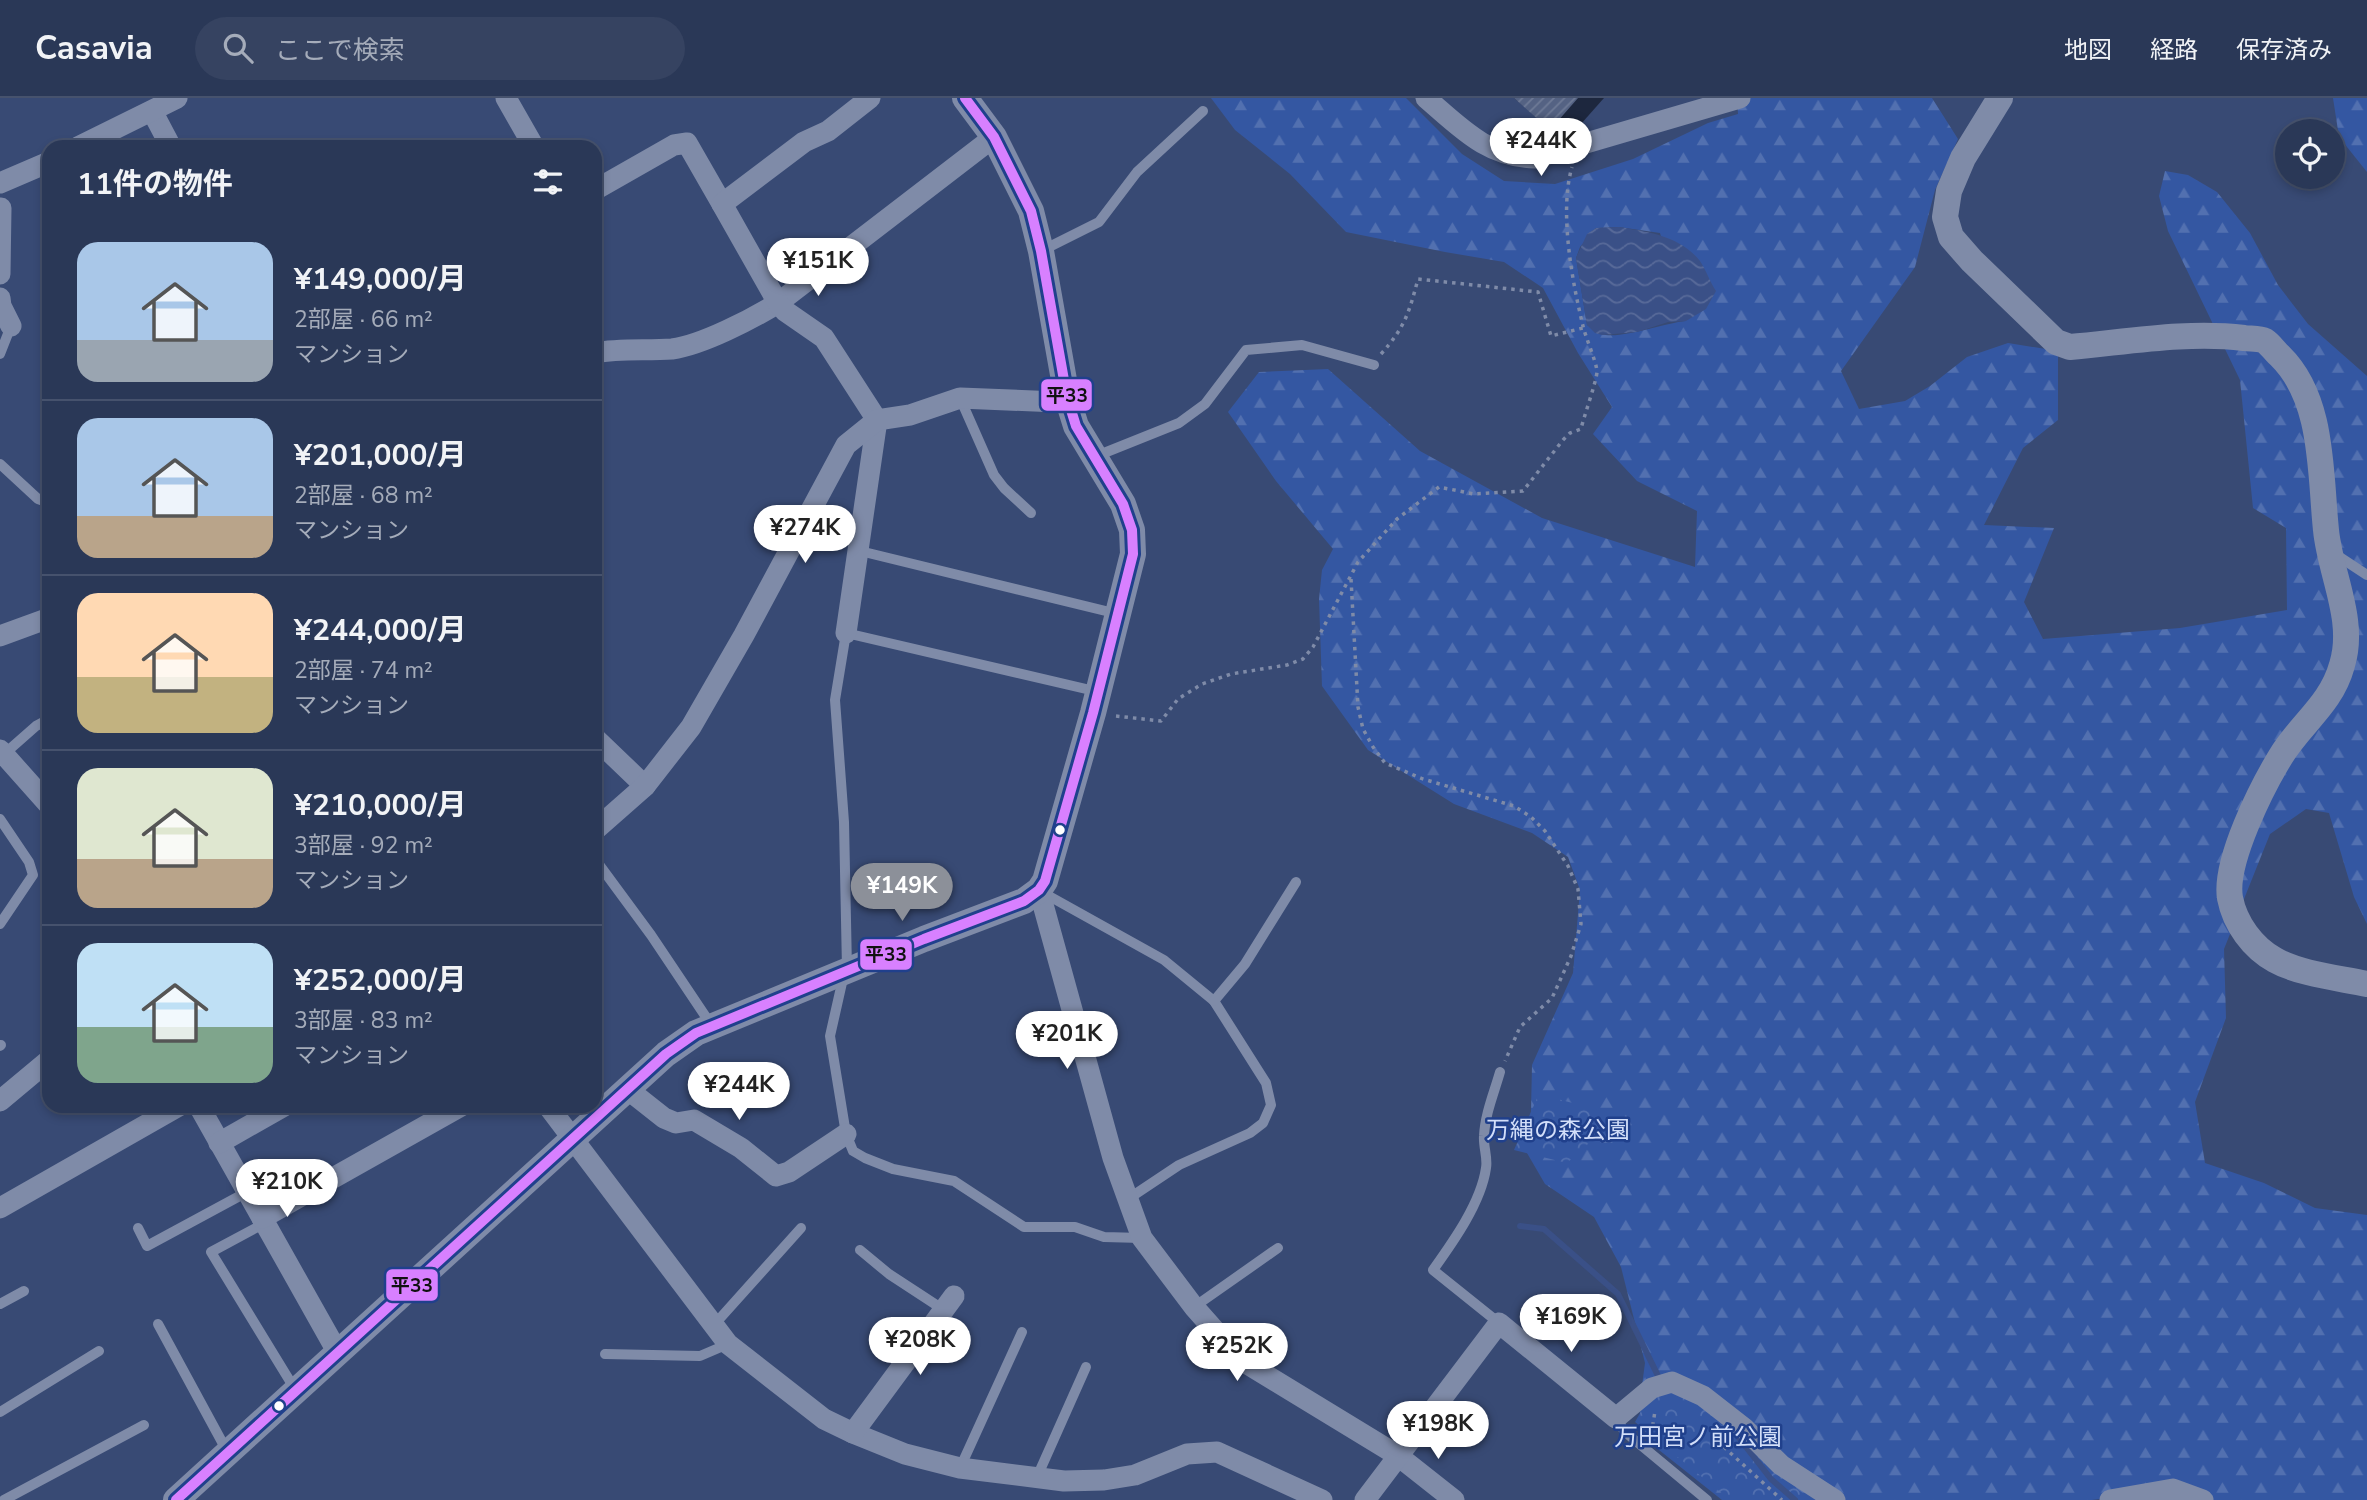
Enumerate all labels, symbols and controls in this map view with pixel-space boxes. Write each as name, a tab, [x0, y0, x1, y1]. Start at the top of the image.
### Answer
search box	[195, 17, 685, 80]
text: Casavia	[35, 26, 153, 71]
icon: search	[219, 29, 257, 67]
text: ここで検索	[275, 33, 405, 68]
text: 地図	[2064, 34, 2112, 66]
text: 経路	[2150, 34, 2198, 66]
text: 保存済み	[2236, 34, 2332, 66]
pin: ¥244K	[1492, 118, 1590, 178]
map controls	[2275, 119, 2345, 189]
button: locate	[2275, 119, 2345, 189]
text: ¥244K	[1506, 125, 1576, 156]
icon: filters	[529, 163, 567, 201]
text: 11件の物件	[77, 164, 233, 205]
pin: ¥151K	[769, 238, 867, 298]
text: ¥151K	[783, 245, 853, 276]
text: ¥149,000/月	[294, 259, 467, 300]
icon: home	[133, 270, 217, 354]
text: 2部屋 · 66 m²	[294, 304, 433, 335]
text: マンション	[294, 339, 409, 370]
line badge: 平33	[1040, 378, 1093, 412]
text: 平33	[1046, 383, 1088, 409]
text: ¥201,000/月	[294, 435, 467, 476]
icon: home	[133, 446, 217, 530]
text: 2部屋 · 68 m²	[294, 480, 433, 511]
pin: ¥274K	[756, 505, 854, 565]
text: ¥274K	[770, 512, 840, 543]
text: マンション	[294, 515, 409, 546]
text: ¥244,000/月	[294, 610, 467, 651]
icon: home	[133, 621, 217, 705]
text: 2部屋 · 74 m²	[294, 655, 433, 686]
text: マンション	[294, 690, 409, 721]
text: ¥210,000/月	[294, 785, 467, 826]
icon: home	[133, 796, 217, 880]
unlabelled marker	[1053, 823, 1067, 837]
text: 3部屋 · 92 m²	[294, 830, 433, 861]
pin: ¥149K	[853, 864, 951, 923]
text: マンション	[294, 865, 409, 896]
text: ¥149K	[867, 870, 937, 901]
line badge: 平33	[859, 938, 913, 971]
text: 平33	[865, 942, 907, 968]
text: ¥252,000/月	[294, 960, 467, 1001]
icon: home	[133, 971, 217, 1055]
text: 3部屋 · 83 m²	[294, 1005, 433, 1036]
pin: ¥201K	[1018, 1012, 1116, 1071]
text: ¥201K	[1032, 1018, 1102, 1049]
text: マンション	[294, 1040, 409, 1071]
pin: ¥244K	[690, 1062, 788, 1122]
text: ¥244K	[704, 1069, 774, 1100]
park label: 万縄の森公園	[1486, 1114, 1630, 1146]
pin: ¥210K	[238, 1160, 336, 1219]
text: ¥210K	[252, 1166, 322, 1197]
line badge: 平33	[385, 1268, 439, 1302]
text: 平33	[391, 1273, 433, 1299]
pin: ¥169K	[1522, 1294, 1620, 1354]
text: ¥169K	[1536, 1301, 1606, 1332]
pin: ¥208K	[871, 1318, 969, 1377]
text: ¥208K	[885, 1324, 955, 1355]
pin: ¥252K	[1188, 1324, 1286, 1383]
text: ¥252K	[1202, 1330, 1272, 1361]
unlabelled marker	[272, 1399, 286, 1413]
pin: ¥198K	[1389, 1402, 1487, 1461]
text: ¥198K	[1403, 1408, 1473, 1439]
park label: 万田宮ノ前公園	[1614, 1421, 1782, 1453]

